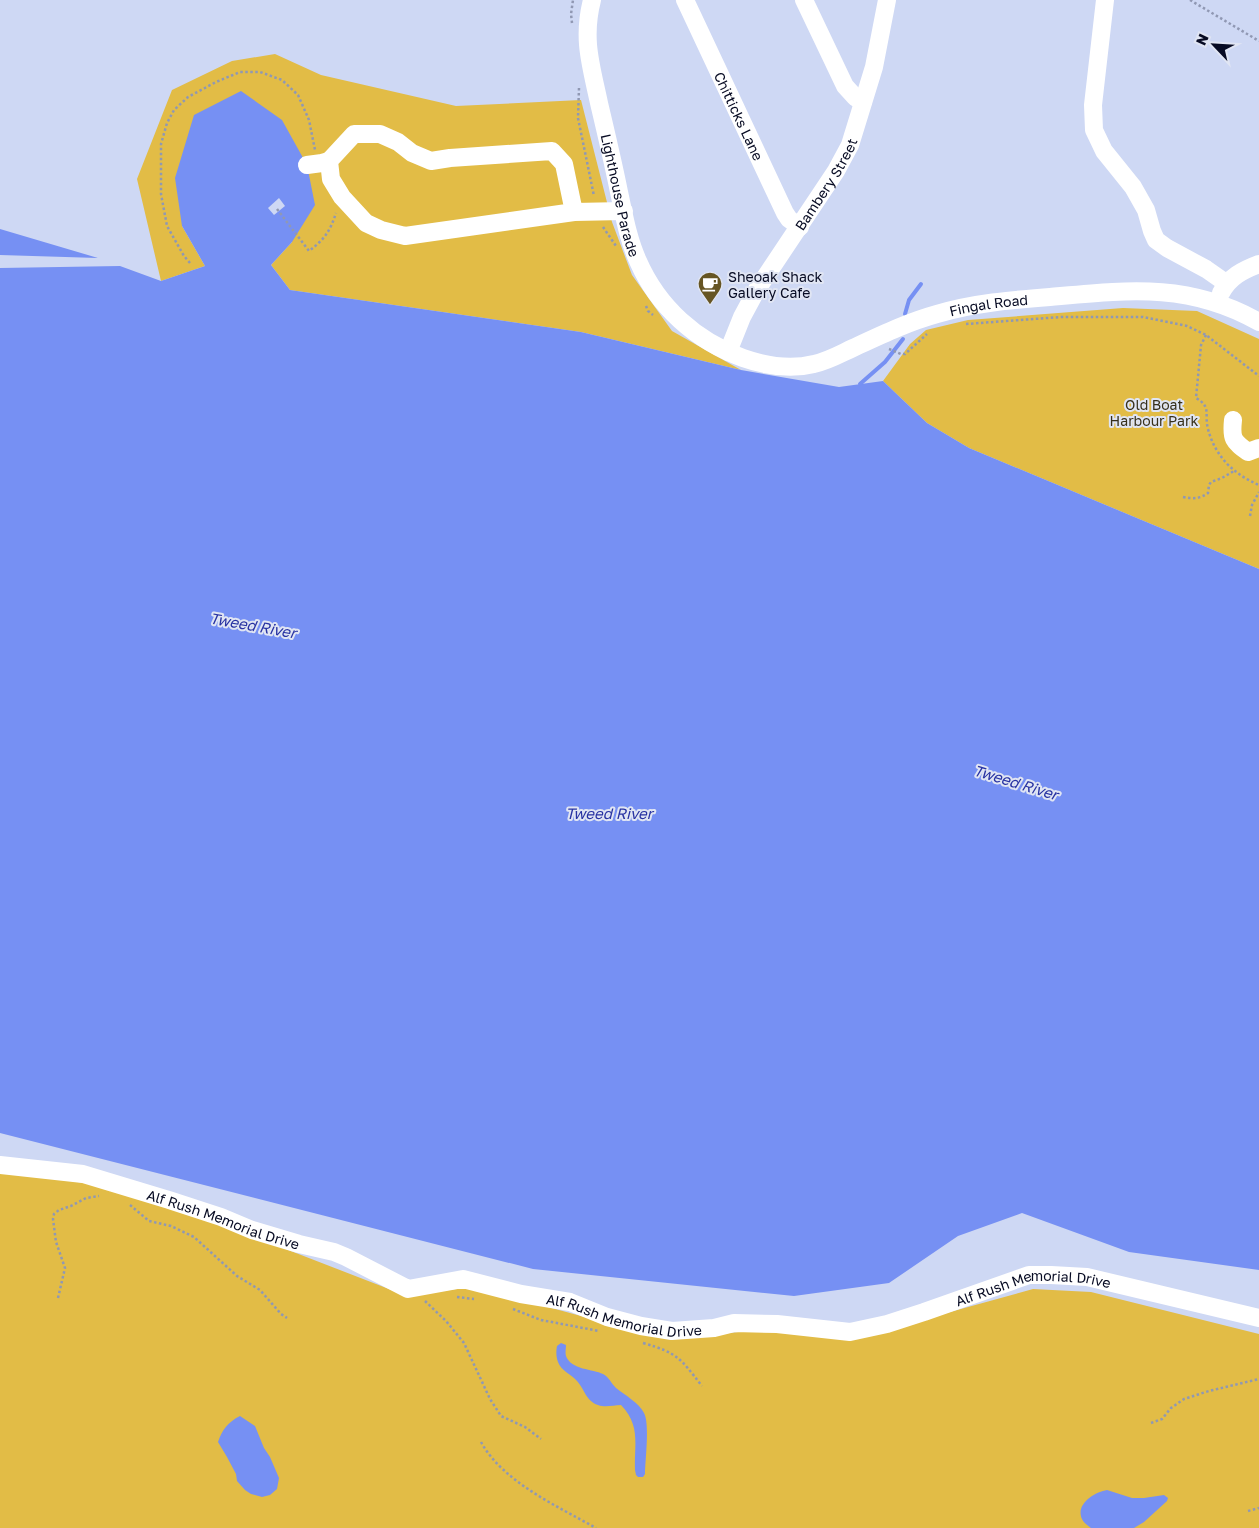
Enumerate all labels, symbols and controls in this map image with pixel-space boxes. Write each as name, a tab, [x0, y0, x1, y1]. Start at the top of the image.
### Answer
north arrow	[1189, 20, 1239, 70]
text: N	[1192, 31, 1212, 48]
street label: Chitticks Lane	[711, 69, 768, 163]
street label: Lighthouse Parade	[598, 132, 644, 259]
street label: Bambery Street	[791, 136, 860, 233]
place label: Sheoak Shack Gallery Cafe	[728, 268, 823, 301]
cafe icon: Sheoak Shack Gallery Cafe	[697, 271, 723, 305]
street label: Fingal Road	[947, 290, 1029, 319]
park label: Old Boat Harbour Park	[1110, 396, 1198, 429]
water label: Tweed River	[208, 609, 300, 642]
water label: Tweed River	[972, 761, 1062, 804]
water label: Tweed River	[565, 804, 655, 822]
street label: Alf Rush Memorial Drive	[145, 1185, 302, 1252]
street label: Alf Rush Memorial Drive	[953, 1266, 1113, 1309]
street label: Alf Rush Memorial Drive	[545, 1290, 702, 1340]

